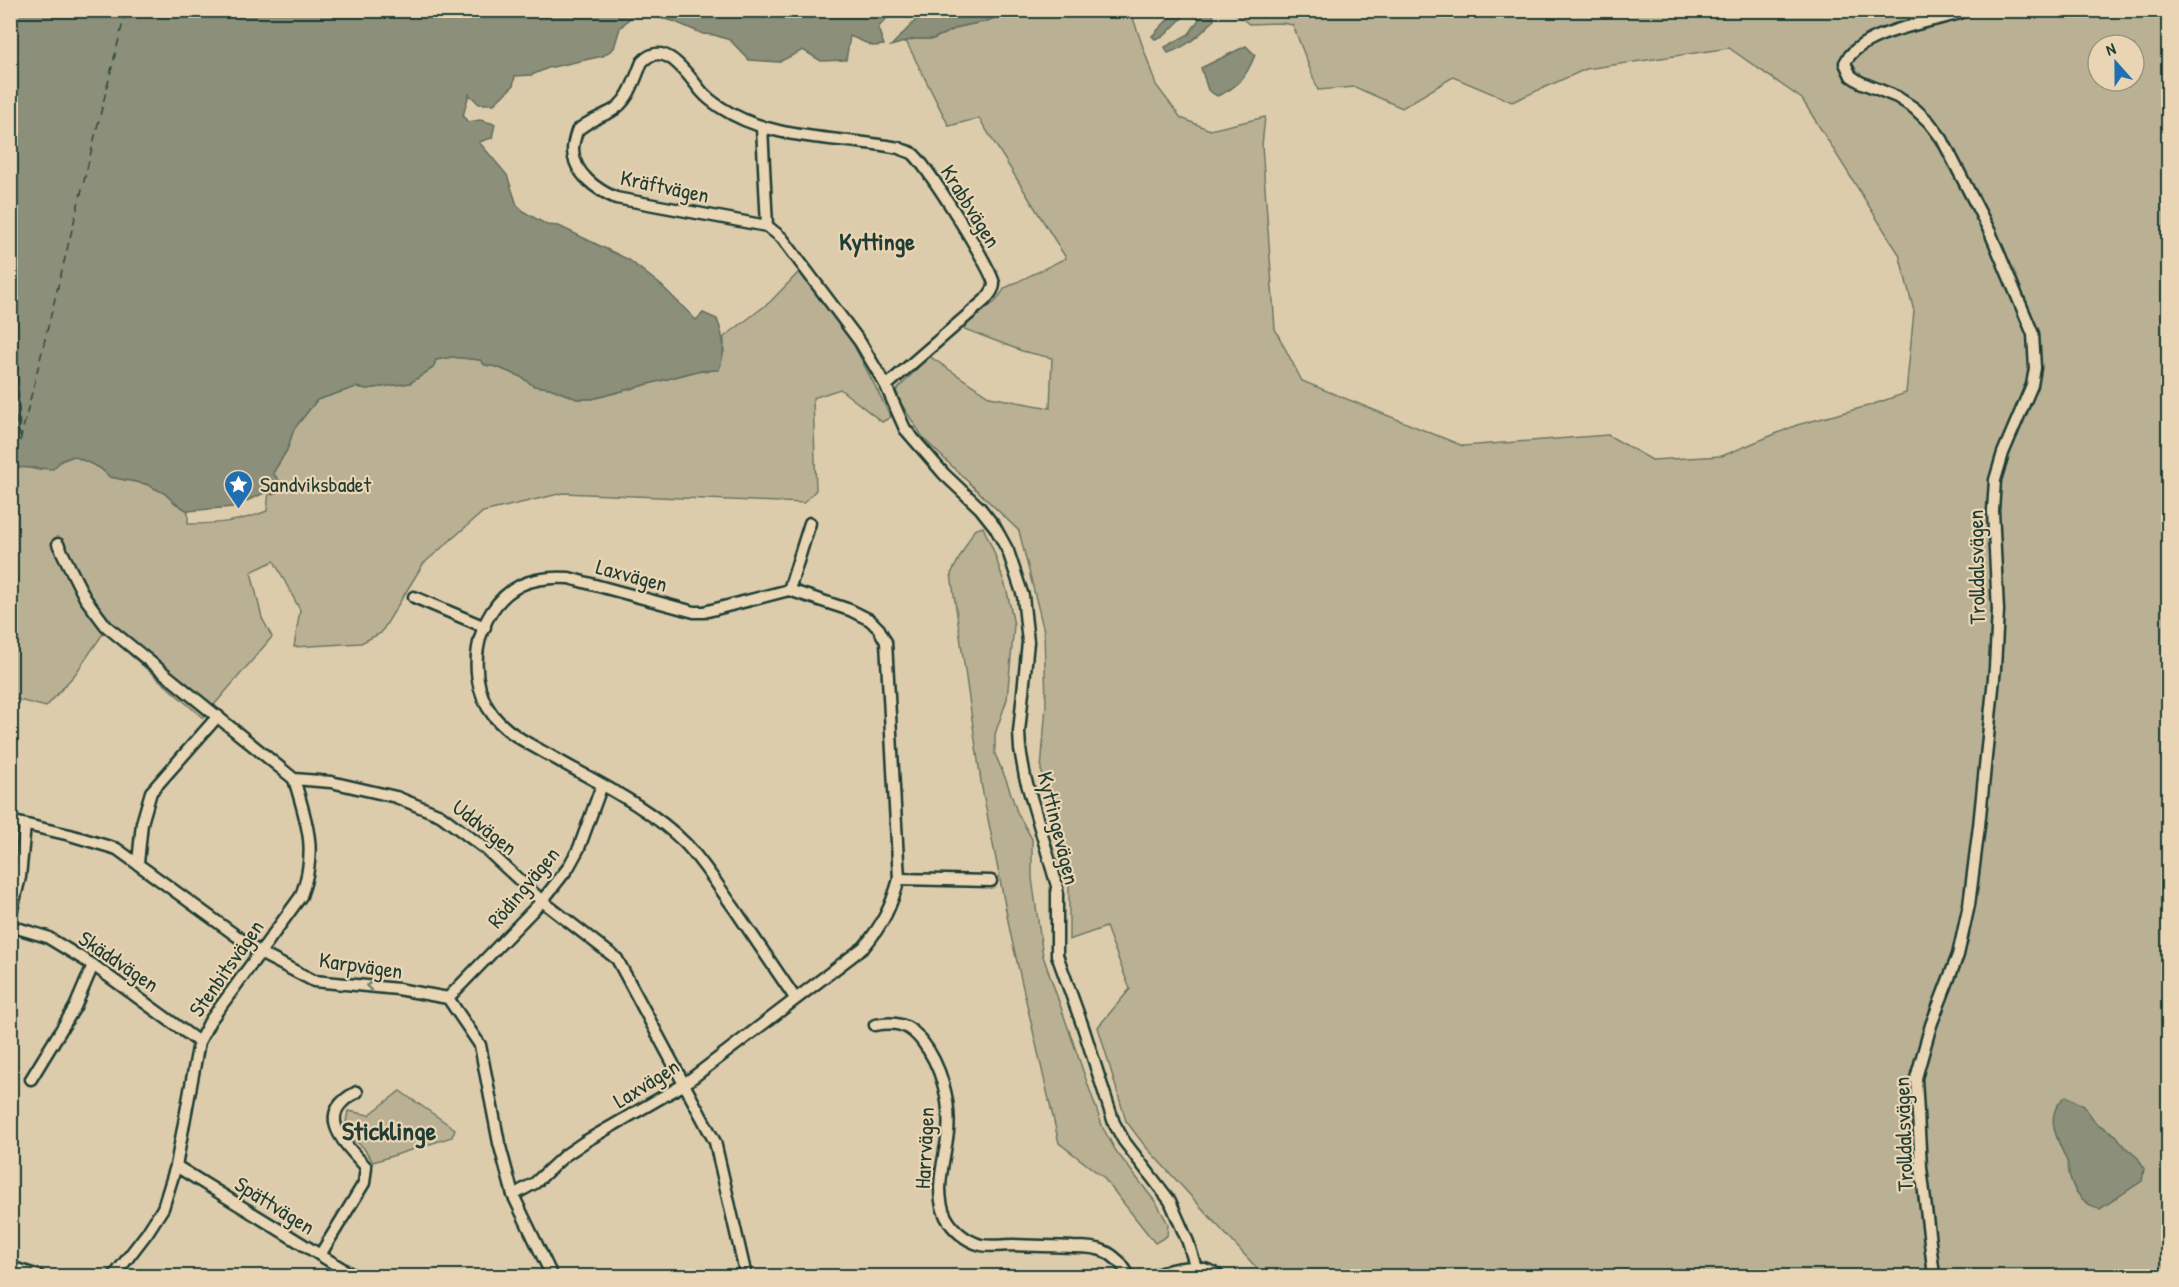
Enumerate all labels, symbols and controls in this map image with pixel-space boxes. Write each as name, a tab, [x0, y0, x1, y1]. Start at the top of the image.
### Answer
north arrow	[2086, 33, 2146, 93]
text: N	[2103, 37, 2119, 61]
street label: Krabbvägen	[934, 159, 1008, 253]
street label: Kräftvägen	[618, 162, 712, 210]
district label: Kyttinge	[839, 225, 915, 258]
place icon: Sandviksbadet	[223, 468, 255, 510]
place label: Sandviksbadet	[260, 469, 372, 499]
street label: Trolldalsvägen	[1960, 509, 1992, 625]
street label: Laxvägen	[593, 551, 671, 599]
street label: Kyttingevägen	[1031, 768, 1087, 888]
street label: Uddvägen	[446, 792, 524, 862]
street label: Rödingvägen	[480, 840, 566, 934]
street label: Stenbitsvägen	[182, 913, 270, 1023]
street label: Skäddvägen	[73, 923, 165, 999]
street label: Karpvägen	[317, 944, 405, 986]
one-way arrow	[365, 980, 374, 993]
street label: Laxvägen	[607, 1051, 685, 1115]
street label: Trolldalsvägen	[1886, 1076, 1920, 1192]
street label: Harrvägen	[907, 1106, 941, 1190]
district label: Sticklinge	[342, 1113, 437, 1149]
street label: Spättvägen	[229, 1169, 321, 1241]

